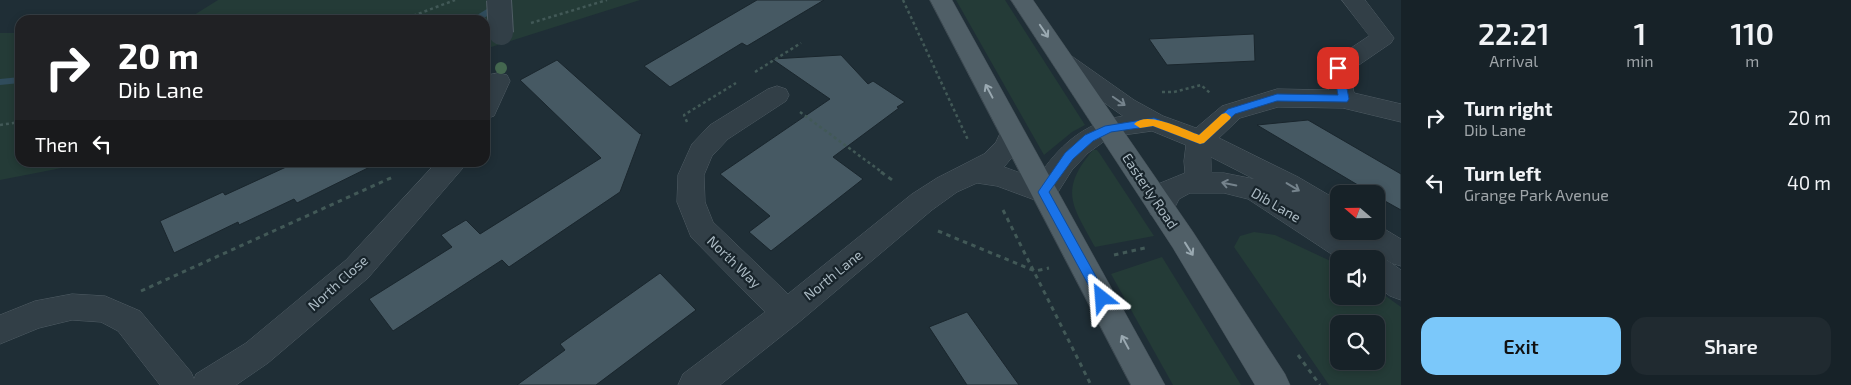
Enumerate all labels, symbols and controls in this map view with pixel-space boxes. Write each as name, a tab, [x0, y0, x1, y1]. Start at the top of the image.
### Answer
text: 22:21	[1478, 15, 1549, 51]
text: 1	[1634, 15, 1646, 51]
text: 110	[1730, 15, 1774, 51]
one-way arrow	[1039, 24, 1049, 38]
text: 20 m	[118, 34, 199, 76]
icon: right	[35, 35, 100, 100]
pin	[1317, 47, 1359, 89]
text: Arrival	[1489, 51, 1538, 70]
text: min	[1626, 51, 1654, 70]
text: m	[1745, 51, 1759, 70]
icon: arrive	[1324, 54, 1352, 82]
text: Dib Lane	[118, 76, 204, 102]
one-way arrow	[984, 84, 993, 99]
one-way arrow	[1112, 96, 1126, 106]
text: Turn right	[1464, 97, 1552, 120]
icon: right	[1421, 104, 1449, 132]
text: 20 m	[1788, 106, 1831, 129]
text: Dib Lane	[1464, 120, 1526, 139]
icon: left	[88, 130, 116, 158]
text: Then	[35, 133, 78, 156]
street label: Easterly Road	[1119, 150, 1182, 232]
text: Turn left	[1464, 162, 1541, 185]
icon: left	[1421, 169, 1449, 197]
text: 40 m	[1787, 171, 1831, 194]
one-way arrow	[1222, 179, 1238, 189]
one-way arrow	[1285, 183, 1299, 193]
street label: Dib Lane	[1248, 184, 1304, 226]
north arrow	[1330, 185, 1385, 240]
map controls	[1330, 185, 1385, 370]
text: Grange Park Avenue	[1464, 185, 1609, 204]
street label: North Way	[704, 232, 765, 292]
one-way arrow	[1185, 242, 1195, 256]
street label: North Lane	[800, 246, 865, 303]
button: sound	[1330, 250, 1385, 305]
street label: North Close	[304, 251, 371, 314]
position arrow	[1075, 271, 1127, 323]
button: search	[1330, 315, 1385, 370]
button: Exit	[1421, 317, 1621, 375]
button: Share	[1631, 317, 1831, 375]
one-way arrow	[1120, 335, 1129, 350]

